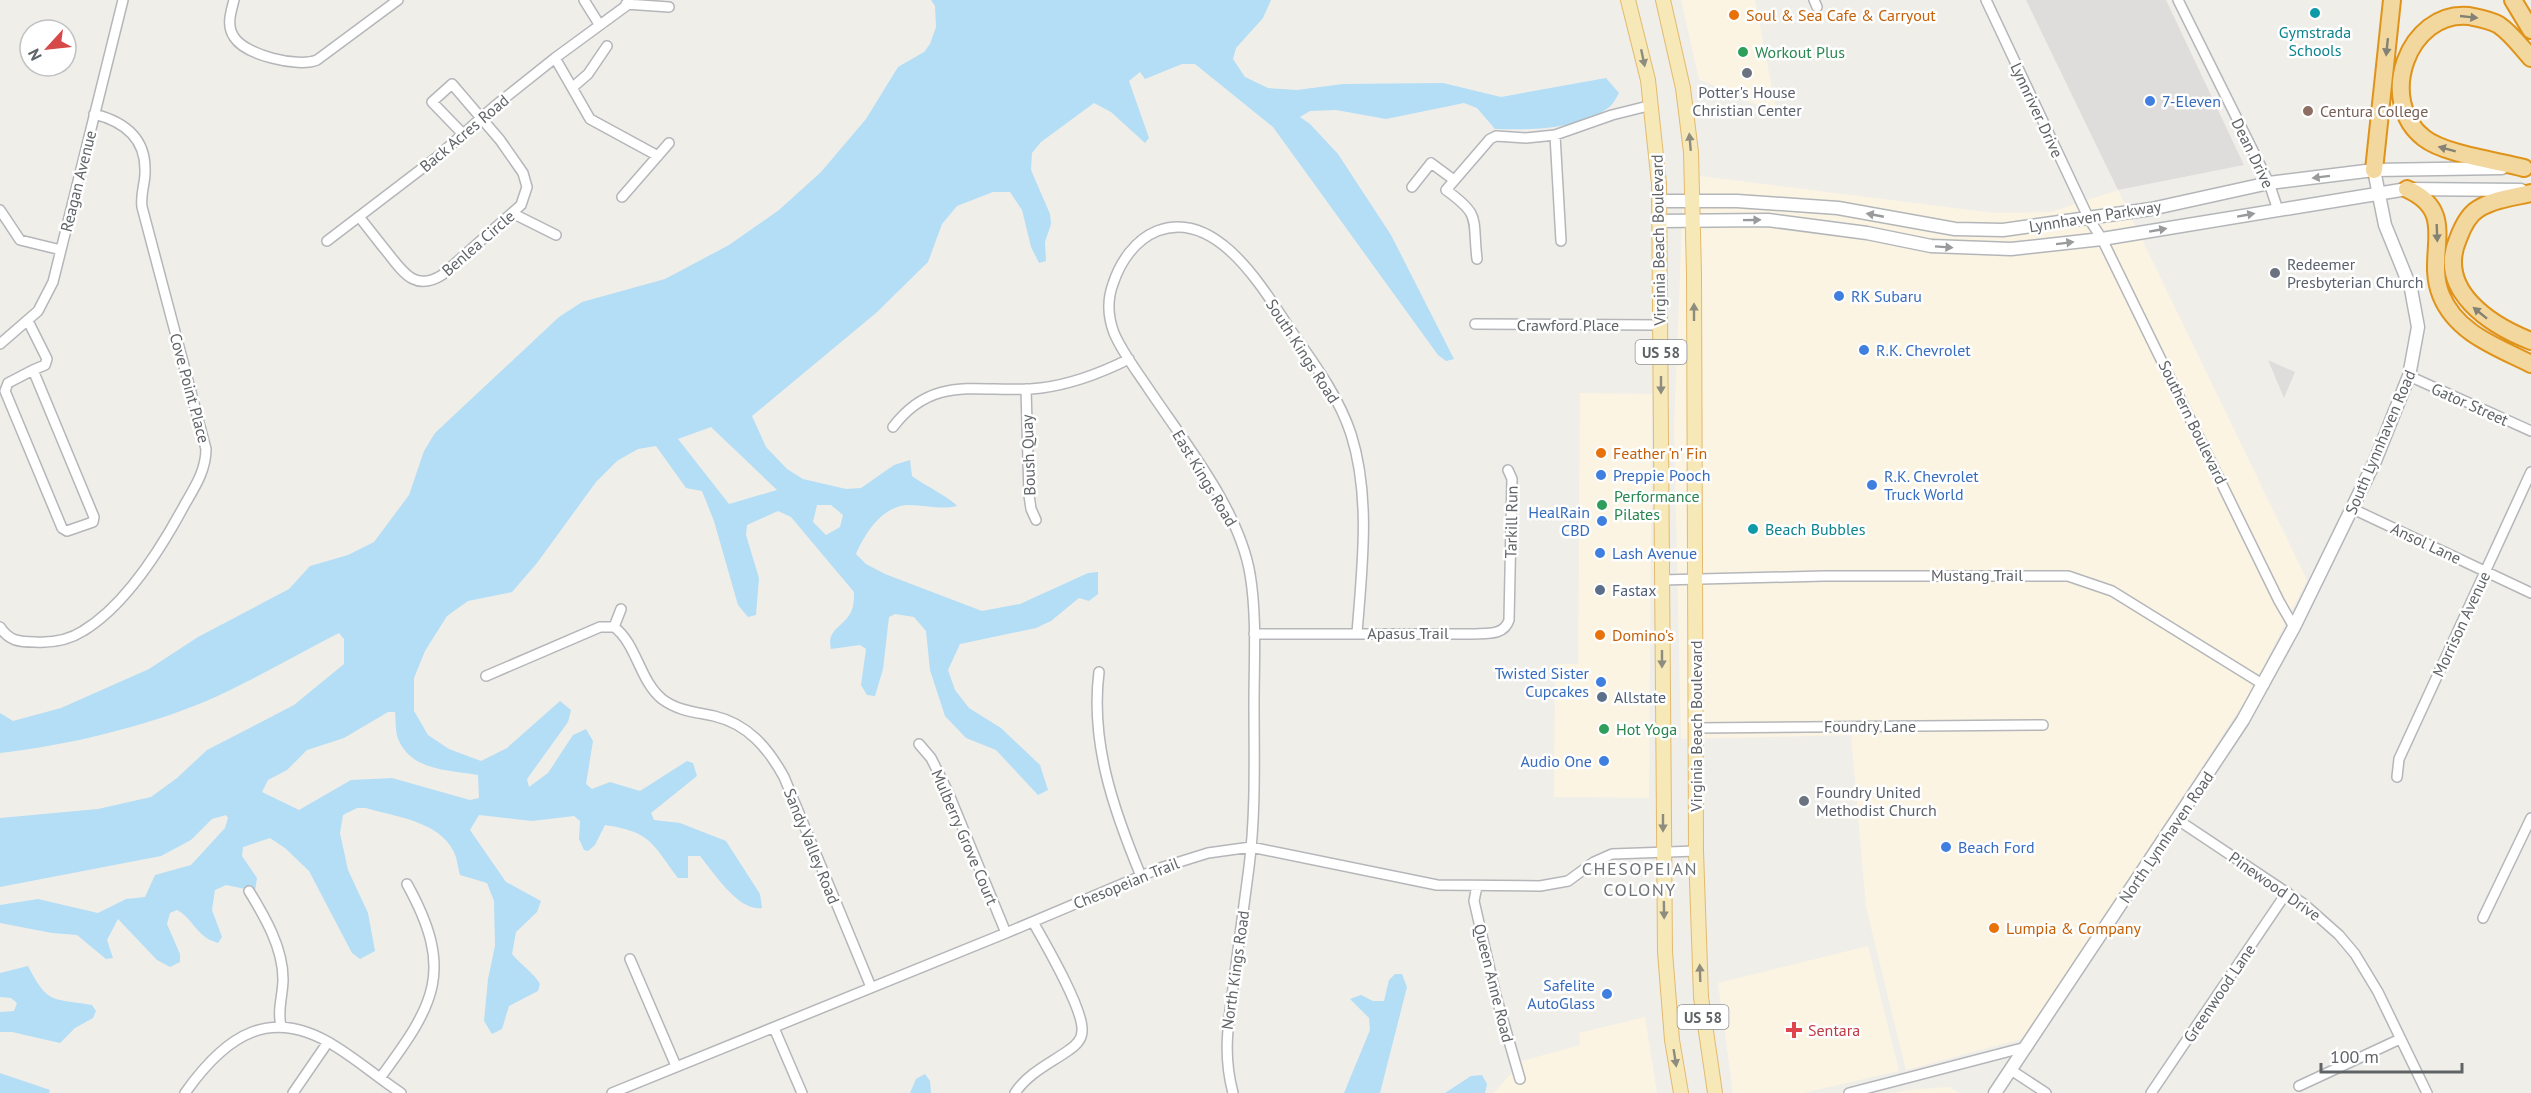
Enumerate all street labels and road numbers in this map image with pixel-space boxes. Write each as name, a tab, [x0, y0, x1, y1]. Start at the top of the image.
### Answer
street label: Lynnriver Drive	[2006, 59, 2068, 161]
street label: Back Acres Road	[415, 90, 513, 176]
street label: Dean Drive	[2227, 115, 2279, 191]
street label: Reagan Avenue	[56, 128, 100, 234]
street label: Virginia Beach Boulevard	[1647, 154, 1670, 327]
street label: Lynnhaven Parkway	[2027, 196, 2163, 236]
street label: Benlea Circle	[437, 206, 519, 280]
street label: South Kings Road	[1262, 295, 1344, 407]
street label: Crawford Place	[1517, 315, 1619, 335]
street label: Cove Point Place	[166, 331, 214, 445]
road number: US 58	[1636, 340, 1686, 364]
street label: Southern Boulevard	[2154, 357, 2232, 487]
street label: South Lynnhaven Road	[2341, 367, 2419, 517]
street label: Gator Street	[2428, 378, 2512, 430]
street label: Boush Quay	[1017, 414, 1039, 496]
street label: East Kings Road	[1168, 426, 1242, 530]
street label: Tarkill Run	[1500, 485, 1522, 559]
street label: Ansol Lane	[2388, 518, 2464, 568]
street label: Mustang Trail	[1931, 565, 2023, 585]
street label: Morrison Avenue	[2428, 568, 2494, 680]
street label: Apasus Trail	[1367, 623, 1449, 643]
street label: Virginia Beach Boulevard	[1686, 640, 1706, 813]
street label: Foundry Lane	[1824, 716, 1916, 736]
street label: Mulberry Grove Court	[927, 766, 1003, 908]
street label: North Lynnhaven Road	[2114, 767, 2218, 907]
street label: Sandy Valley Road	[780, 785, 844, 907]
street label: Pinewood Drive	[2225, 847, 2325, 925]
street label: Chesopeian Trail	[1070, 853, 1182, 913]
street label: North Kings Road	[1217, 909, 1253, 1031]
street label: Queen Anne Road	[1470, 922, 1518, 1044]
street label: Greenwood Lane	[2179, 940, 2259, 1046]
road number: US 58	[1678, 1005, 1728, 1029]

